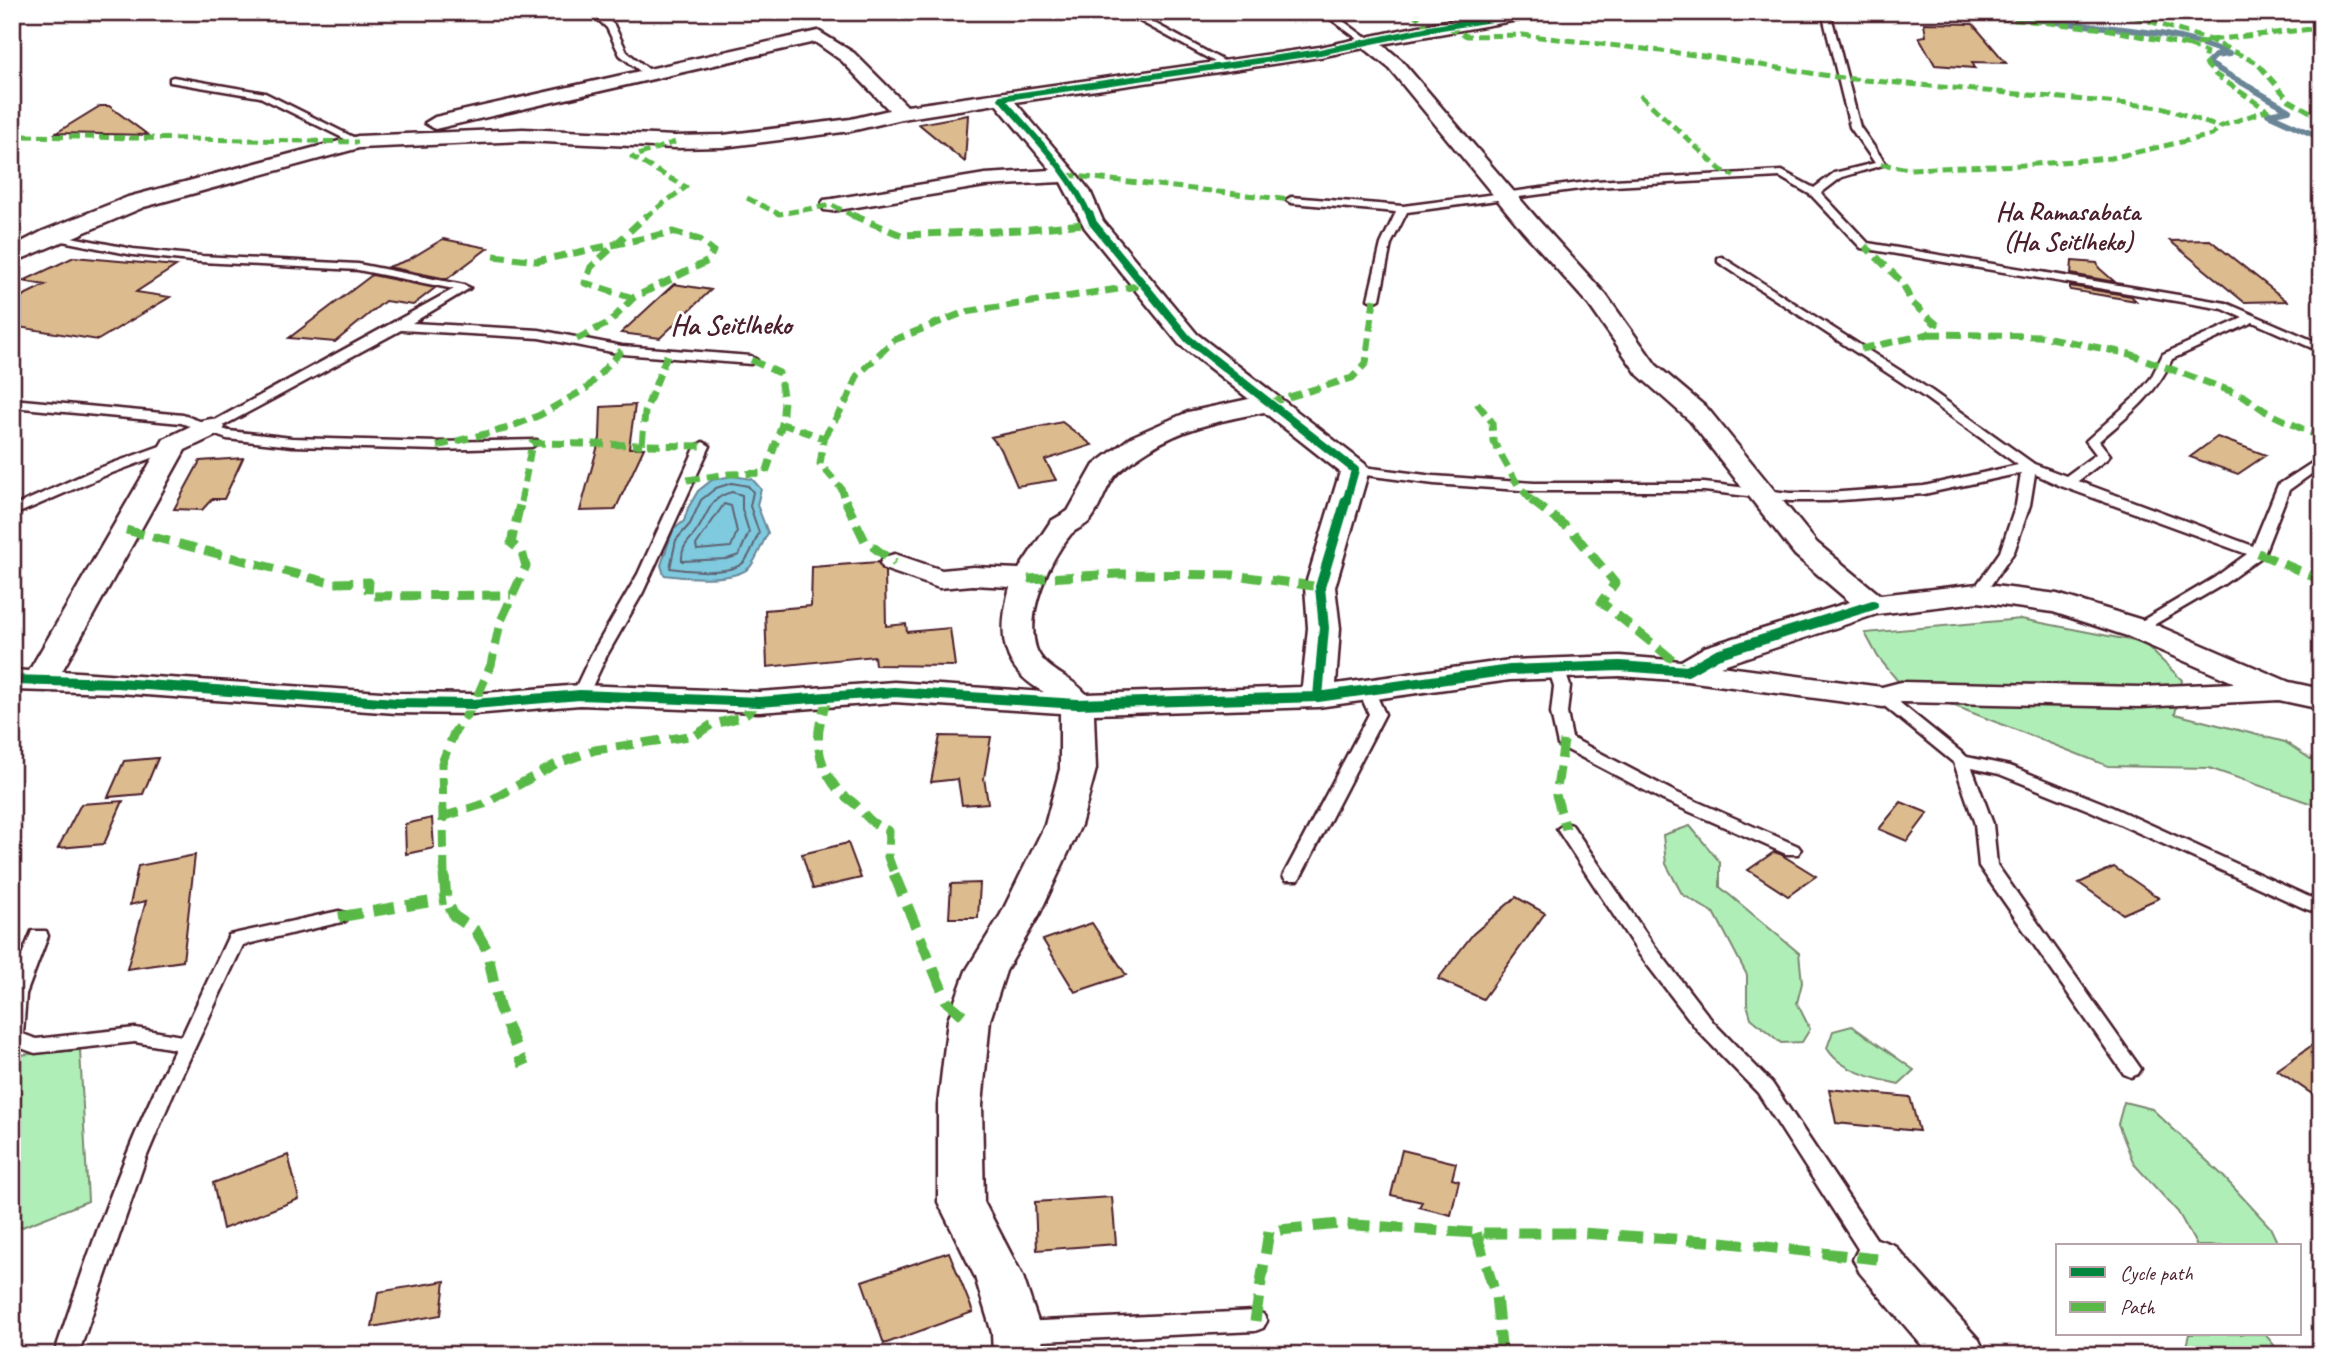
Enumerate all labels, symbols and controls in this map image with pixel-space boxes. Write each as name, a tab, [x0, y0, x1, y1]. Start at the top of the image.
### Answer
district label: Ha Ramasabata (Ha Seitlheko)	[1996, 195, 2142, 258]
district label: Ha Seitlheko	[670, 307, 794, 342]
legend	[2056, 1244, 2302, 1336]
text: Cycle path	[2120, 1260, 2193, 1286]
text: Path	[2120, 1294, 2156, 1320]

